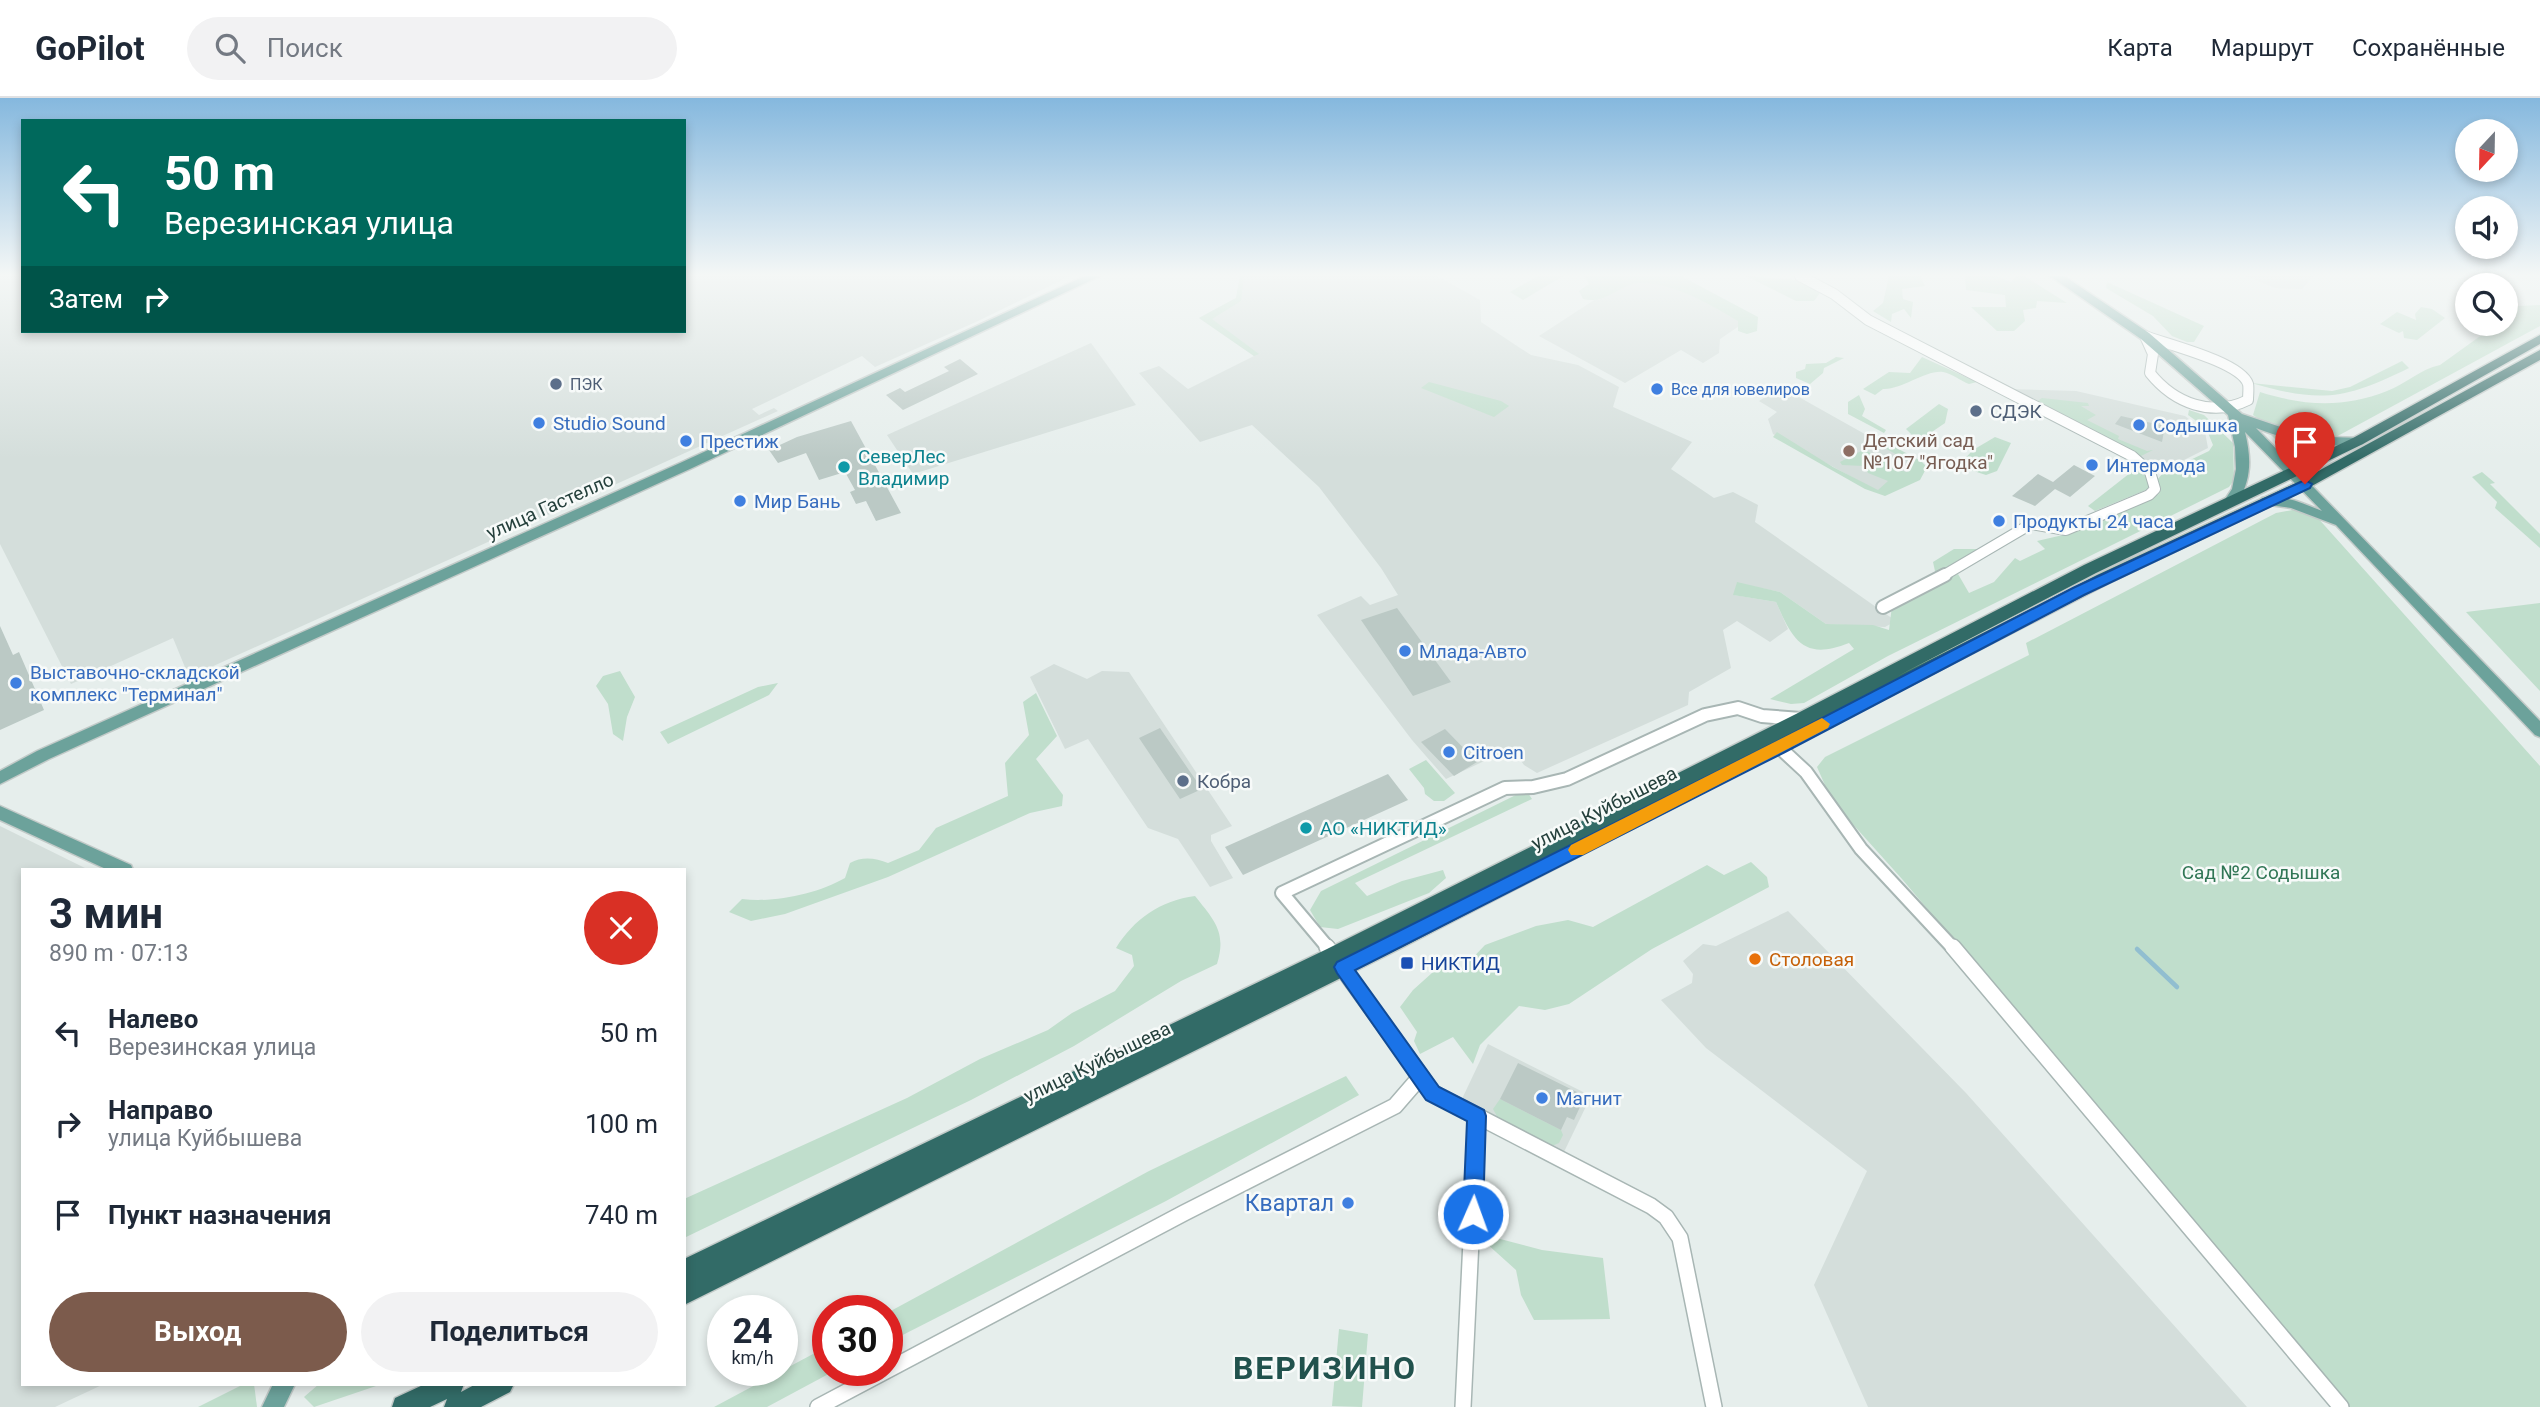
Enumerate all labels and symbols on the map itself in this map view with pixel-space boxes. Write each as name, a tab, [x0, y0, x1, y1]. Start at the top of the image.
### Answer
north arrow	[2455, 119, 2518, 182]
place label: ПЭК	[570, 375, 603, 394]
marker: ПЭК	[548, 376, 564, 392]
place label: Все для ювелиров	[1671, 380, 1810, 399]
marker: Все для ювелиров	[1649, 381, 1665, 397]
place label: СДЭК	[1990, 400, 2042, 423]
marker: СДЭК	[1968, 403, 1984, 419]
place label: Studio Sound	[553, 412, 666, 435]
pin	[2275, 412, 2335, 484]
place label: Содышка	[2153, 414, 2238, 437]
marker: Studio Sound	[531, 415, 547, 431]
marker: Содышка	[2131, 417, 2147, 433]
place label: Детский сад №107 "Ягодка"	[1863, 429, 1993, 474]
place label: Престиж	[700, 430, 779, 453]
marker: Престиж	[678, 433, 694, 449]
marker: Детский сад №107 "Ягодка"	[1841, 443, 1857, 459]
place label: СеверЛес Владимир	[858, 445, 949, 490]
place label: Интермода	[2106, 454, 2206, 477]
marker: Интермода	[2084, 457, 2100, 473]
marker: СеверЛес Владимир	[836, 459, 852, 475]
street label: улица Гастелло	[483, 468, 617, 544]
place label: Мир Бань	[754, 490, 841, 513]
marker: Мир Бань	[732, 493, 748, 509]
place label: Продукты 24 часа	[2013, 510, 2174, 533]
marker: Продукты 24 часа	[1991, 513, 2007, 529]
place label: Млада-Авто	[1419, 640, 1527, 663]
marker: Млада-Авто	[1397, 643, 1413, 659]
place label: Выставочно-складской комплекс "Терминал"	[30, 661, 240, 706]
marker: Выставочно-складской комплекс "Терминал"	[8, 675, 24, 691]
place label: Citroen	[1463, 741, 1524, 764]
marker: Citroen	[1441, 744, 1457, 760]
street label: улица Куйбышева	[1527, 761, 1681, 855]
place label: Кобра	[1197, 770, 1251, 793]
marker: Кобра	[1175, 773, 1191, 789]
place label: АО «НИКТИД»	[1320, 817, 1447, 840]
marker: АО «НИКТИД»	[1298, 820, 1314, 836]
park label: Сад №2 Содышка	[2182, 861, 2340, 884]
place label: Столовая	[1769, 948, 1854, 971]
marker: Столовая	[1747, 951, 1763, 967]
place label: НИКТИД	[1421, 952, 1500, 975]
marker: НИКТИД	[1399, 955, 1415, 971]
street label: улица Куйбышева	[1020, 1016, 1174, 1108]
place label: Магнит	[1556, 1087, 1622, 1110]
marker: Магнит	[1534, 1090, 1550, 1106]
position arrow	[1436, 1177, 1510, 1251]
place label: Квартал	[1245, 1190, 1334, 1217]
marker: Квартал	[1340, 1195, 1356, 1211]
speed limit sign: 30	[812, 1295, 903, 1386]
district label: ВЕРИЗИНО	[1233, 1349, 1417, 1387]

